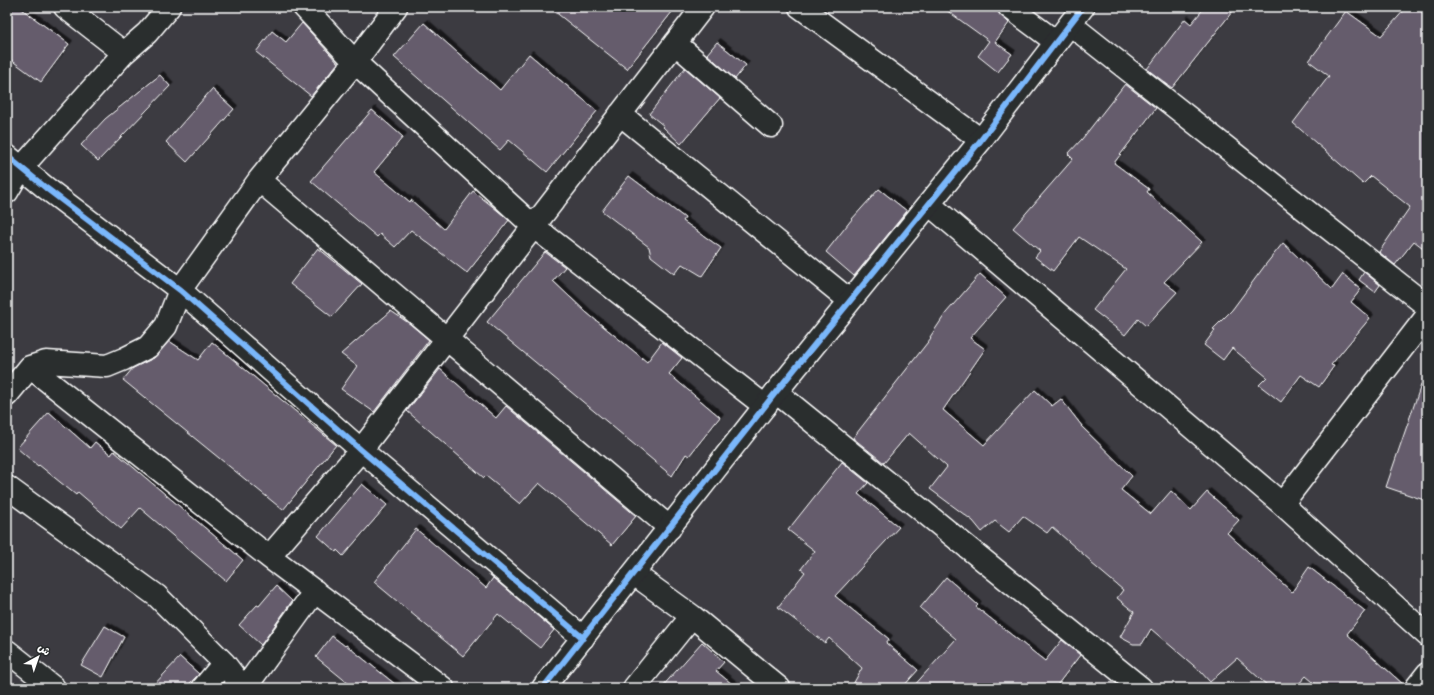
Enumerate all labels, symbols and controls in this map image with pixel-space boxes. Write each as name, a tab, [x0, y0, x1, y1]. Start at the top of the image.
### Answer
north arrow	[18, 637, 58, 677]
text: ش	[35, 640, 54, 659]

